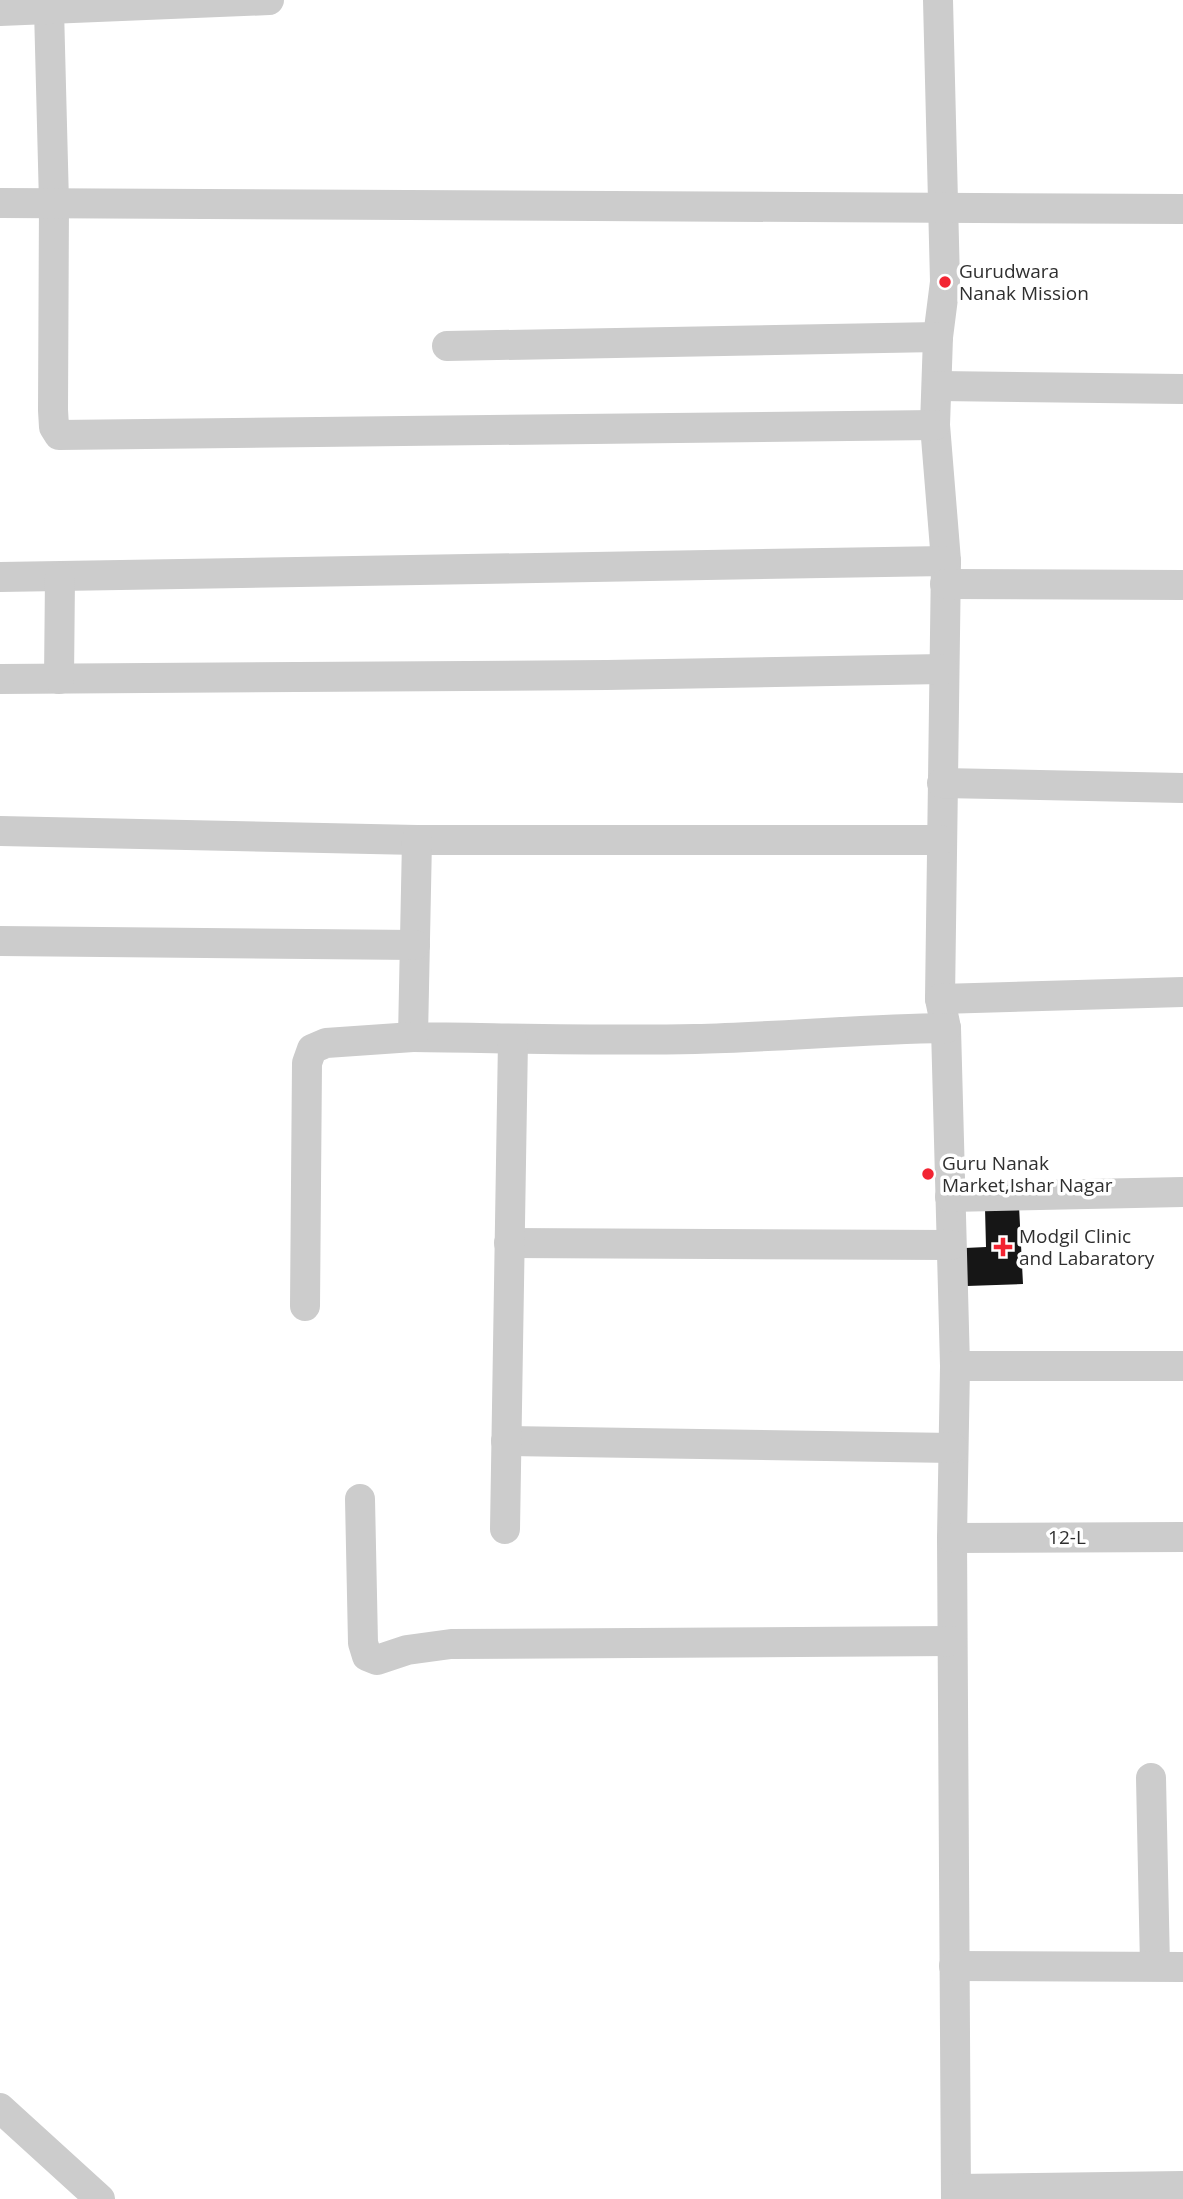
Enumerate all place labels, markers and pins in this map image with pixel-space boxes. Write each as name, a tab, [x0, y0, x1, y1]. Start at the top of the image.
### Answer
place label: Gurudwara Nanak Mission	[959, 258, 1089, 306]
marker: Gurudwara Nanak Mission	[937, 274, 953, 290]
place label: Guru Nanak Market,Ishar Nagar	[942, 1150, 1113, 1198]
marker: Guru Nanak Market,Ishar Nagar	[920, 1166, 936, 1182]
place label: Modgil Clinic and Labaratory	[1019, 1223, 1155, 1271]
marker: Modgil Clinic and Labaratory	[993, 1237, 1013, 1257]

